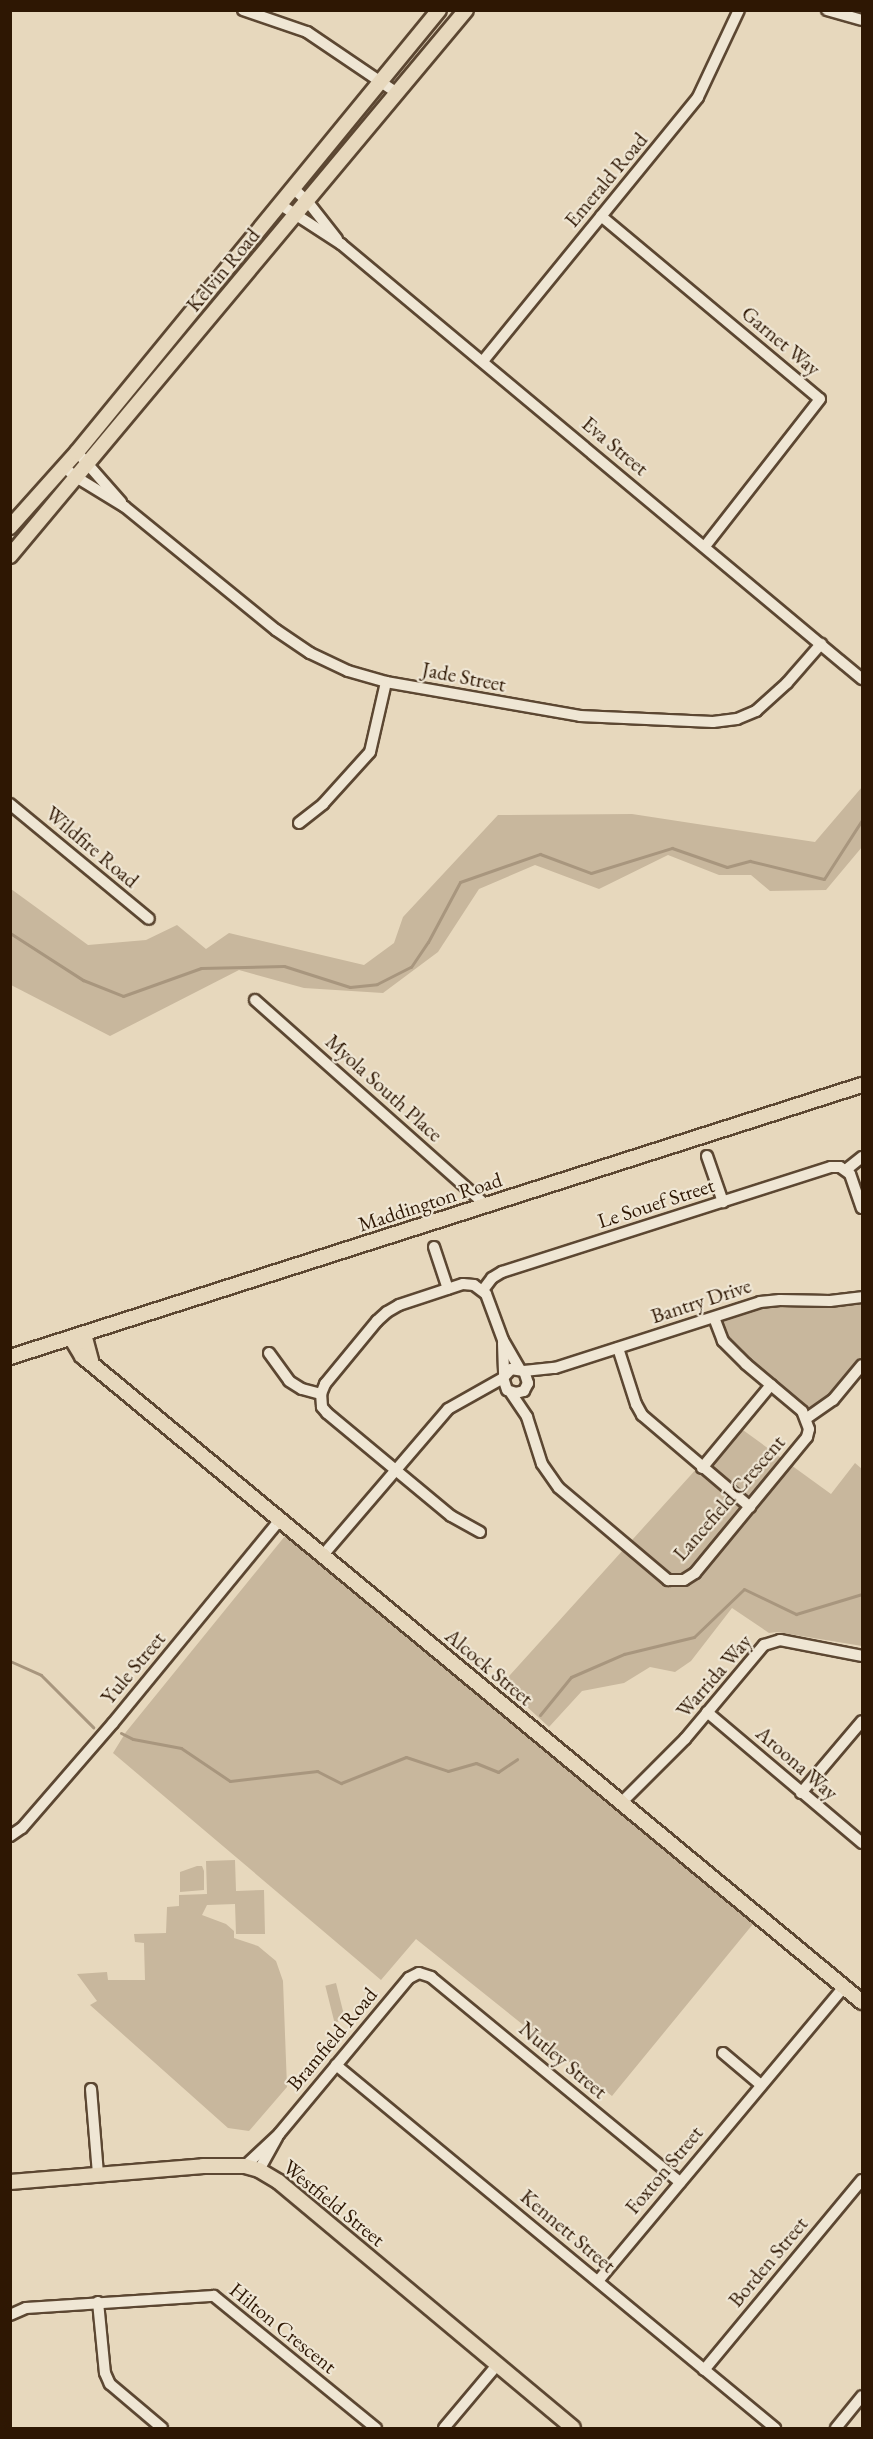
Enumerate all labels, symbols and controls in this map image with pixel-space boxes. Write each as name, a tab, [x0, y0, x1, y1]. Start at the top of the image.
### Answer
street label: Emerald Road	[559, 128, 653, 232]
street label: Kelvin Road	[181, 223, 265, 317]
street label: Garnet Way	[736, 301, 826, 381]
street label: Eva Street	[577, 411, 653, 481]
street label: Jade Street	[420, 657, 508, 697]
street label: Wildfire Road	[40, 801, 144, 893]
street label: Myola South Place	[320, 1029, 448, 1147]
street label: Maddington Road	[355, 1167, 505, 1237]
street label: Le Souef Street	[595, 1172, 717, 1234]
street label: Bantry Drive	[648, 1273, 754, 1329]
street label: Lancefield Crescent	[668, 1430, 790, 1566]
street label: Alcock Street	[440, 1623, 538, 1711]
street label: Yule Street	[95, 1627, 171, 1709]
street label: Warrida Way	[671, 1629, 757, 1723]
street label: Aroona Way	[751, 1721, 843, 1805]
street label: Bramfield Road	[282, 1982, 382, 2096]
street label: Nutley Street	[514, 2016, 612, 2104]
street label: Foxton Street	[620, 2121, 708, 2219]
street label: Westfield Street	[278, 2154, 390, 2252]
street label: Kennett Street	[515, 2184, 621, 2278]
street label: Borden Street	[723, 2212, 813, 2312]
street label: Hilton Crescent	[224, 2277, 342, 2379]

